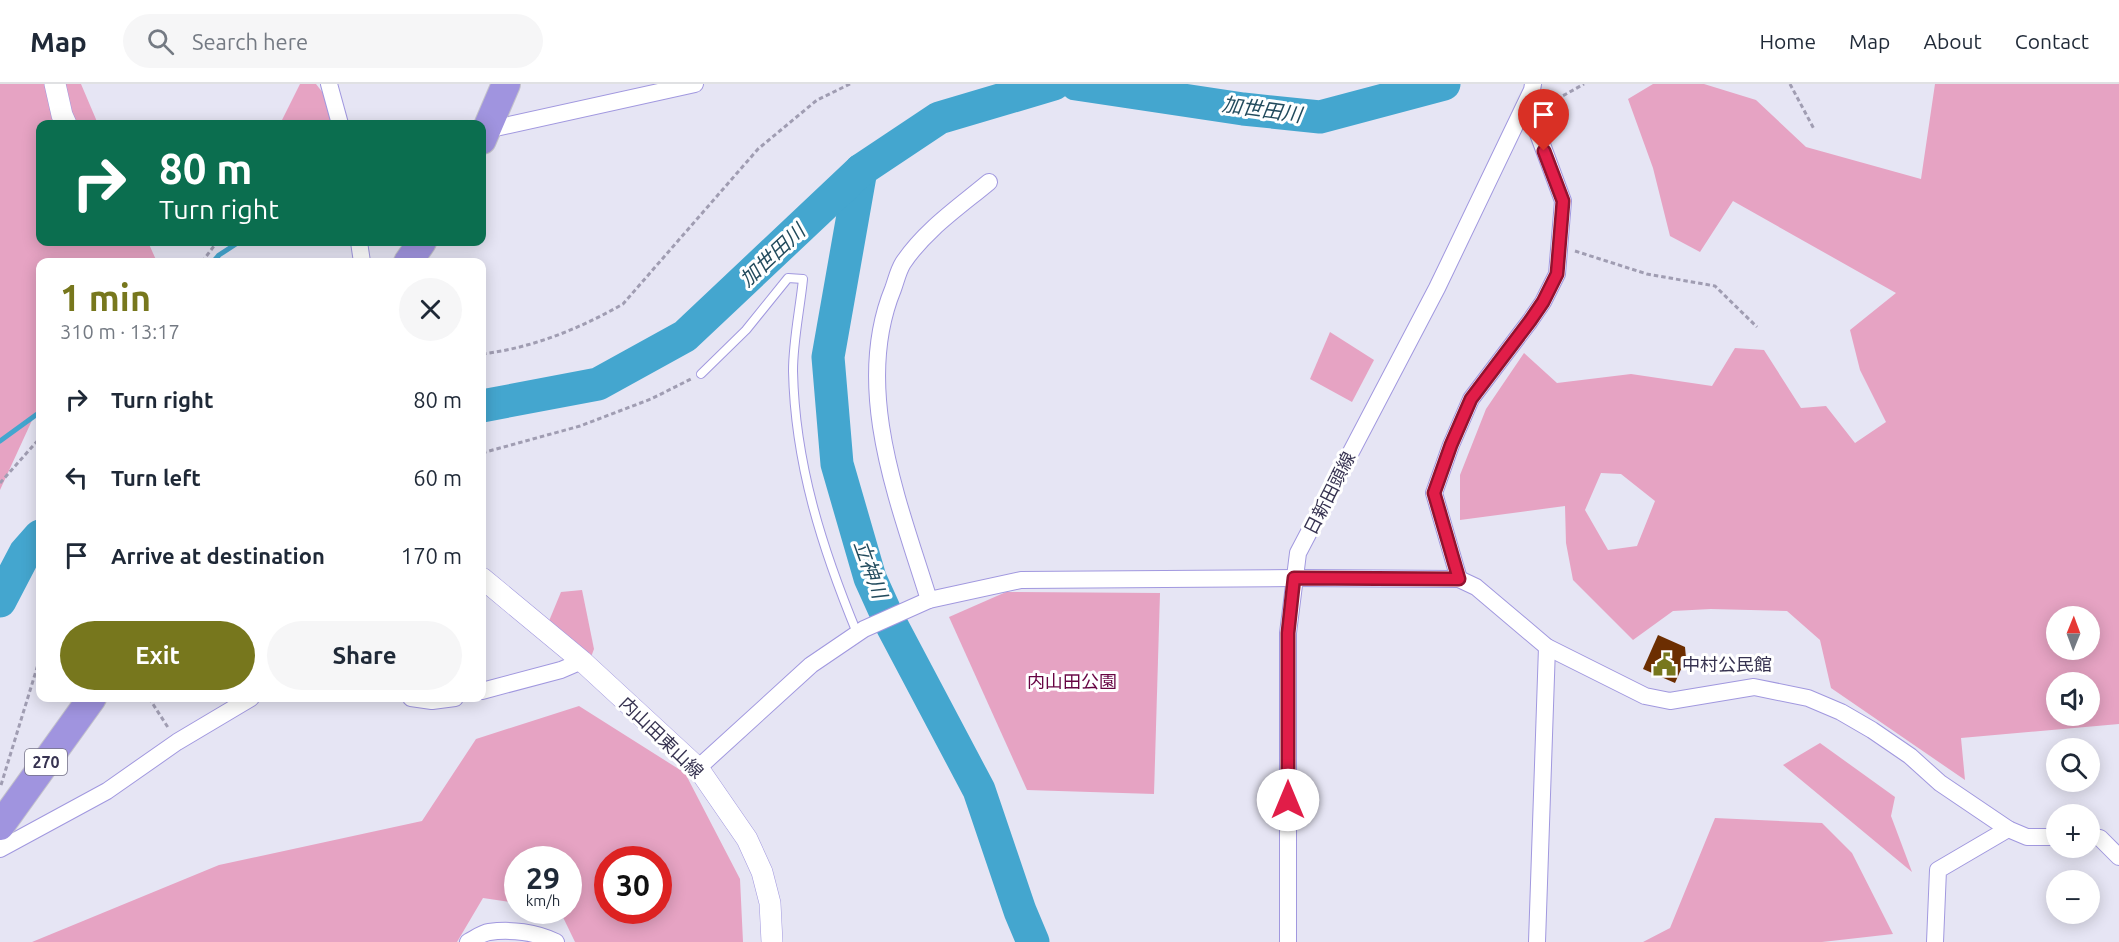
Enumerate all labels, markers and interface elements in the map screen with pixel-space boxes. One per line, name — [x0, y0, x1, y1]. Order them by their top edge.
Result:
search box — [123, 14, 543, 68]
icon: search — [144, 25, 177, 58]
text: Map — [30, 26, 87, 57]
text: Search here — [192, 29, 308, 54]
text: Home — [1759, 29, 1816, 53]
text: Map — [1849, 29, 1890, 53]
text: About — [1923, 29, 1982, 53]
text: Contact — [2015, 29, 2089, 53]
pin — [1518, 89, 1569, 151]
water label: 加世田川 — [1221, 92, 1305, 126]
icon: arrive — [1527, 98, 1560, 131]
icon: right — [60, 144, 138, 222]
text: 80 m — [159, 145, 253, 192]
text: Turn right — [159, 194, 279, 224]
water label: 加世田川 — [735, 218, 811, 291]
text: 1 min — [60, 277, 151, 318]
button: close — [399, 278, 462, 341]
text: 310 m · 13:17 — [60, 320, 180, 343]
icon: right — [60, 383, 93, 416]
text: Turn right — [111, 387, 213, 412]
text: 80 m — [413, 387, 462, 412]
street label: 日新田頭線 — [1300, 448, 1358, 538]
icon: left — [60, 461, 93, 494]
text: Turn left — [111, 465, 201, 490]
text: 60 m — [413, 465, 462, 490]
water label: 立神川 — [850, 537, 893, 603]
icon: arrive — [60, 539, 93, 572]
text: Arrive at destination — [111, 543, 325, 568]
text: 170 m — [401, 543, 462, 568]
north arrow — [2046, 606, 2100, 660]
map controls — [2046, 606, 2100, 924]
button: Exit — [60, 621, 255, 690]
button: Share — [267, 621, 462, 690]
public building icon: 中村公民館 — [1651, 651, 1677, 677]
place label: 中村公民館 — [1682, 654, 1772, 674]
park label: 内山田公園 — [1027, 671, 1117, 691]
button: sound — [2046, 672, 2100, 726]
street label: 内山田東山線 — [616, 692, 708, 782]
button: search — [2046, 738, 2100, 792]
road number: 270 — [25, 749, 67, 775]
position arrow — [1256, 768, 1320, 832]
button: + — [2046, 804, 2100, 858]
speed limit sign: 30 — [594, 846, 672, 924]
text: 29 — [526, 861, 560, 895]
button: − — [2046, 870, 2100, 924]
text: km/h — [526, 892, 560, 909]

